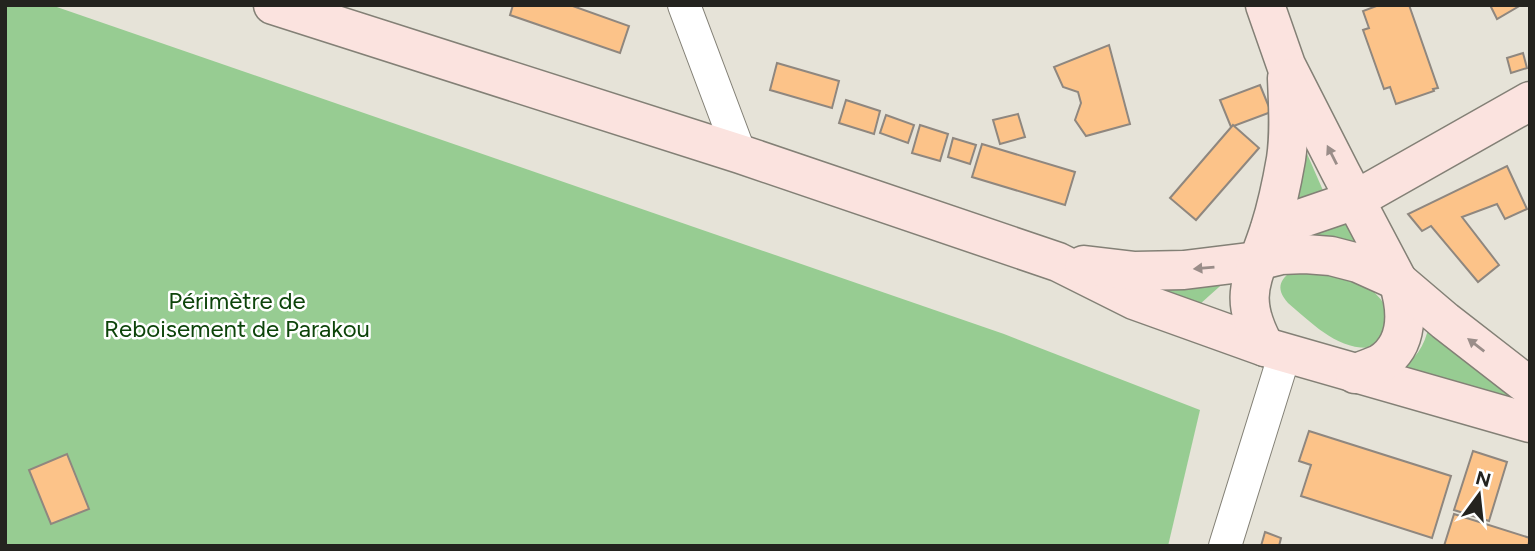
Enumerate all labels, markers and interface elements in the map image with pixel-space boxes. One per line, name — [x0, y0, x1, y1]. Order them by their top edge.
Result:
one-way arrow — [1326, 145, 1338, 165]
one-way arrow — [1193, 263, 1215, 274]
park label: Périmètre de Reboisement de Parakou — [104, 286, 370, 343]
one-way arrow — [1467, 338, 1485, 352]
north arrow — [1444, 460, 1514, 530]
text: N — [1473, 466, 1493, 492]

